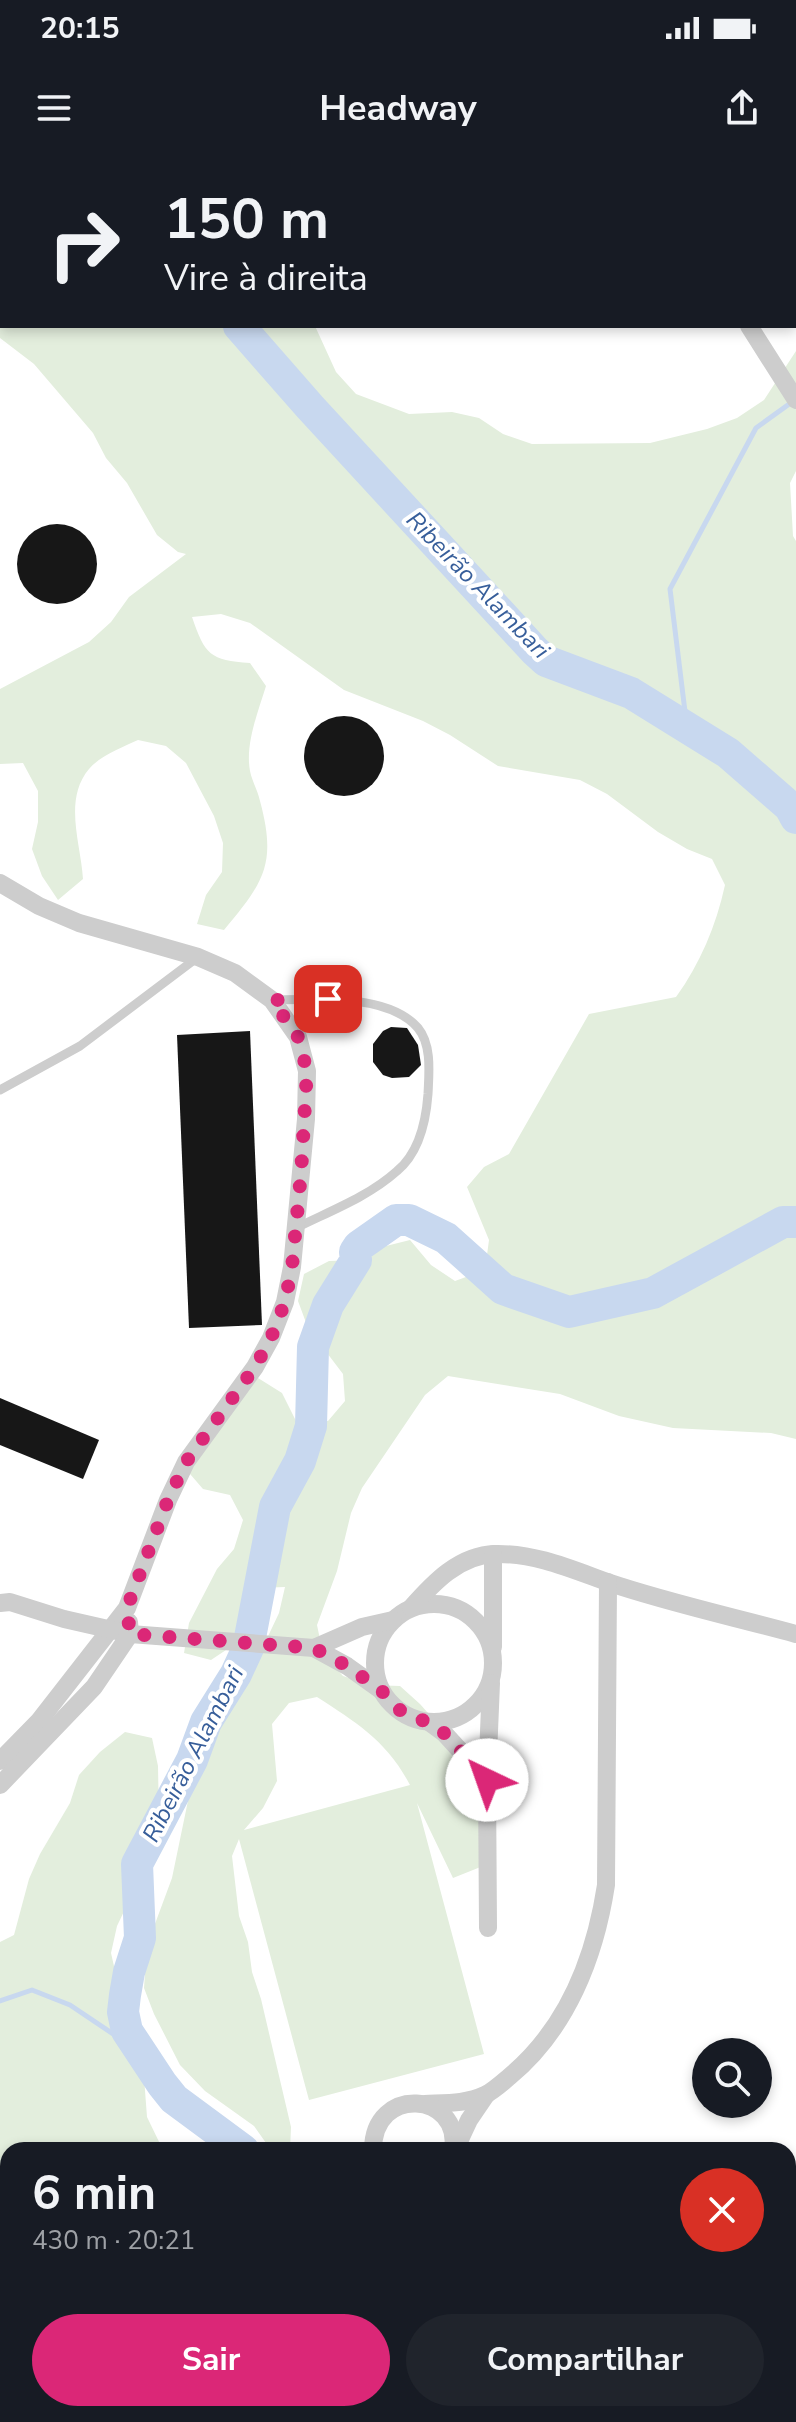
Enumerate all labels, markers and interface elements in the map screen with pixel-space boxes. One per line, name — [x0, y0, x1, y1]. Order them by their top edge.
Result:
text: 20:15 — [40, 8, 119, 49]
text: Headway — [319, 84, 477, 133]
icon: menu — [32, 86, 76, 130]
icon: share — [720, 86, 764, 130]
text: 150 m — [164, 181, 329, 258]
icon: right — [32, 192, 136, 296]
text: Vire à direita — [164, 254, 368, 303]
water label: Ribeirão Alambari — [399, 504, 557, 666]
pin — [294, 965, 362, 1033]
icon: arrive — [306, 977, 350, 1021]
water label: Ribeirão Alambari — [135, 1660, 251, 1847]
position arrow — [445, 1738, 529, 1822]
map controls — [692, 2038, 772, 2118]
button: search — [692, 2038, 772, 2118]
text: 6 min — [32, 2160, 156, 2226]
button: close — [680, 2168, 764, 2252]
text: 430 m · 20:21 — [32, 2223, 195, 2258]
button: Sair — [32, 2314, 390, 2406]
button: Compartilhar — [406, 2314, 764, 2406]

